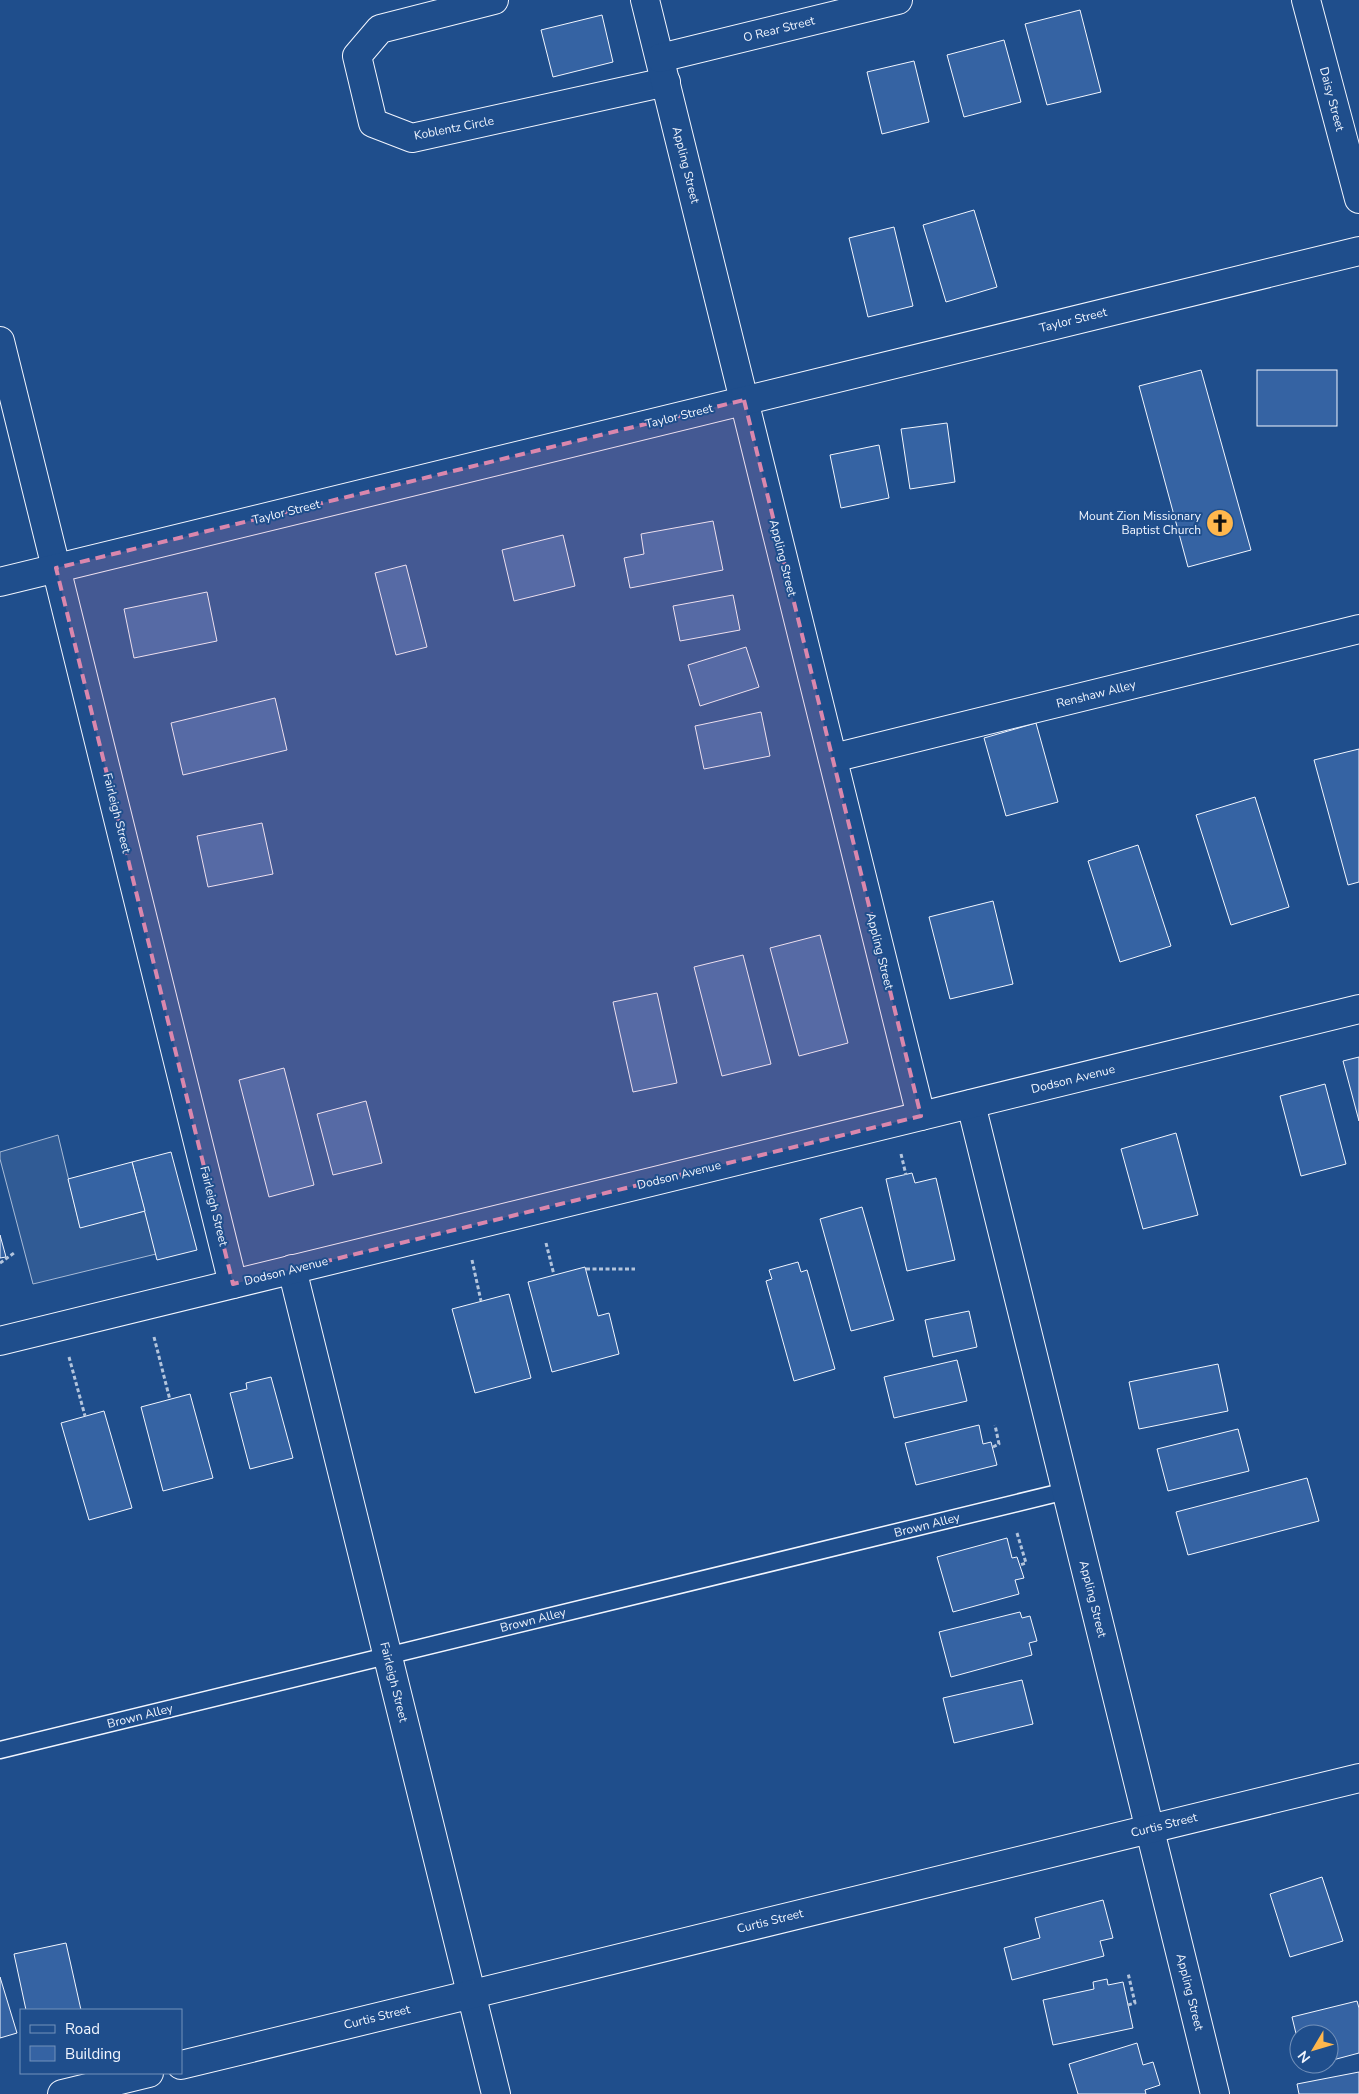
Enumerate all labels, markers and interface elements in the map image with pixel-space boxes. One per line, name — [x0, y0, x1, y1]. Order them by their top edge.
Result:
street label: O Rear Street — [742, 12, 817, 46]
street label: Daisy Street — [1316, 65, 1348, 134]
street label: Koblentz Circle — [413, 112, 495, 144]
street label: Appling Street — [669, 125, 703, 206]
street label: Taylor Street — [1038, 304, 1109, 336]
street label: Taylor Street — [644, 400, 715, 432]
street label: Taylor Street — [251, 496, 322, 528]
place label: Mount Zion Missionary Baptist Church — [1079, 508, 1202, 538]
church icon: Mount Zion Missionary Baptist Church — [1205, 508, 1235, 538]
street label: Appling Street — [766, 518, 800, 599]
street label: Renshaw Alley — [1055, 676, 1138, 712]
street label: Fairleigh Street — [99, 771, 135, 856]
street label: Appling Street — [863, 911, 897, 992]
street label: Dodson Avenue — [1029, 1061, 1117, 1097]
street label: Dodson Avenue — [635, 1157, 723, 1193]
street label: Fairleigh Street — [196, 1164, 232, 1249]
street label: Dodson Avenue — [242, 1253, 330, 1289]
street label: Brown Alley — [892, 1509, 962, 1541]
street label: Appling Street — [1076, 1559, 1110, 1640]
street label: Brown Alley — [498, 1604, 568, 1636]
street label: Fairleigh Street — [376, 1640, 412, 1725]
street label: Brown Alley — [105, 1700, 175, 1732]
street label: Curtis Street — [1129, 1809, 1200, 1841]
street label: Curtis Street — [735, 1905, 806, 1937]
street label: Appling Street — [1173, 1952, 1207, 2033]
street label: Curtis Street — [342, 2001, 413, 2033]
legend — [20, 2009, 182, 2074]
text: Road — [65, 2019, 100, 2039]
north arrow — [1289, 2024, 1339, 2074]
text: Building — [65, 2044, 121, 2064]
text: N — [1293, 2047, 1315, 2067]

